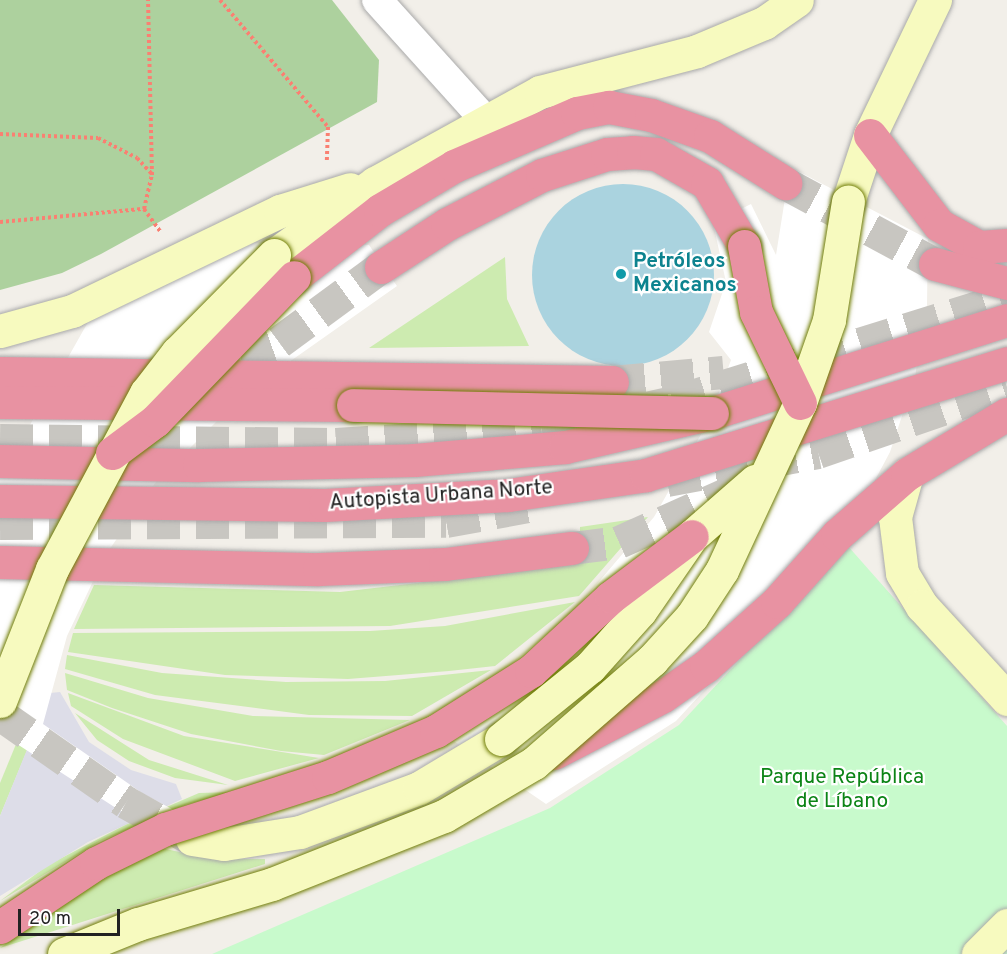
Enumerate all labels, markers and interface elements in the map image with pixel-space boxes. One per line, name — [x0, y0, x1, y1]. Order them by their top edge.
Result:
place label: Petróleos Mexicanos — [633, 249, 737, 299]
marker: Petróleos Mexicanos — [614, 267, 628, 281]
street label: Autopista Urbana Norte — [329, 476, 553, 516]
park label: Parque República de Líbano — [760, 765, 924, 815]
scale bar — [21, 897, 123, 935]
text: 20 m — [29, 908, 71, 931]

